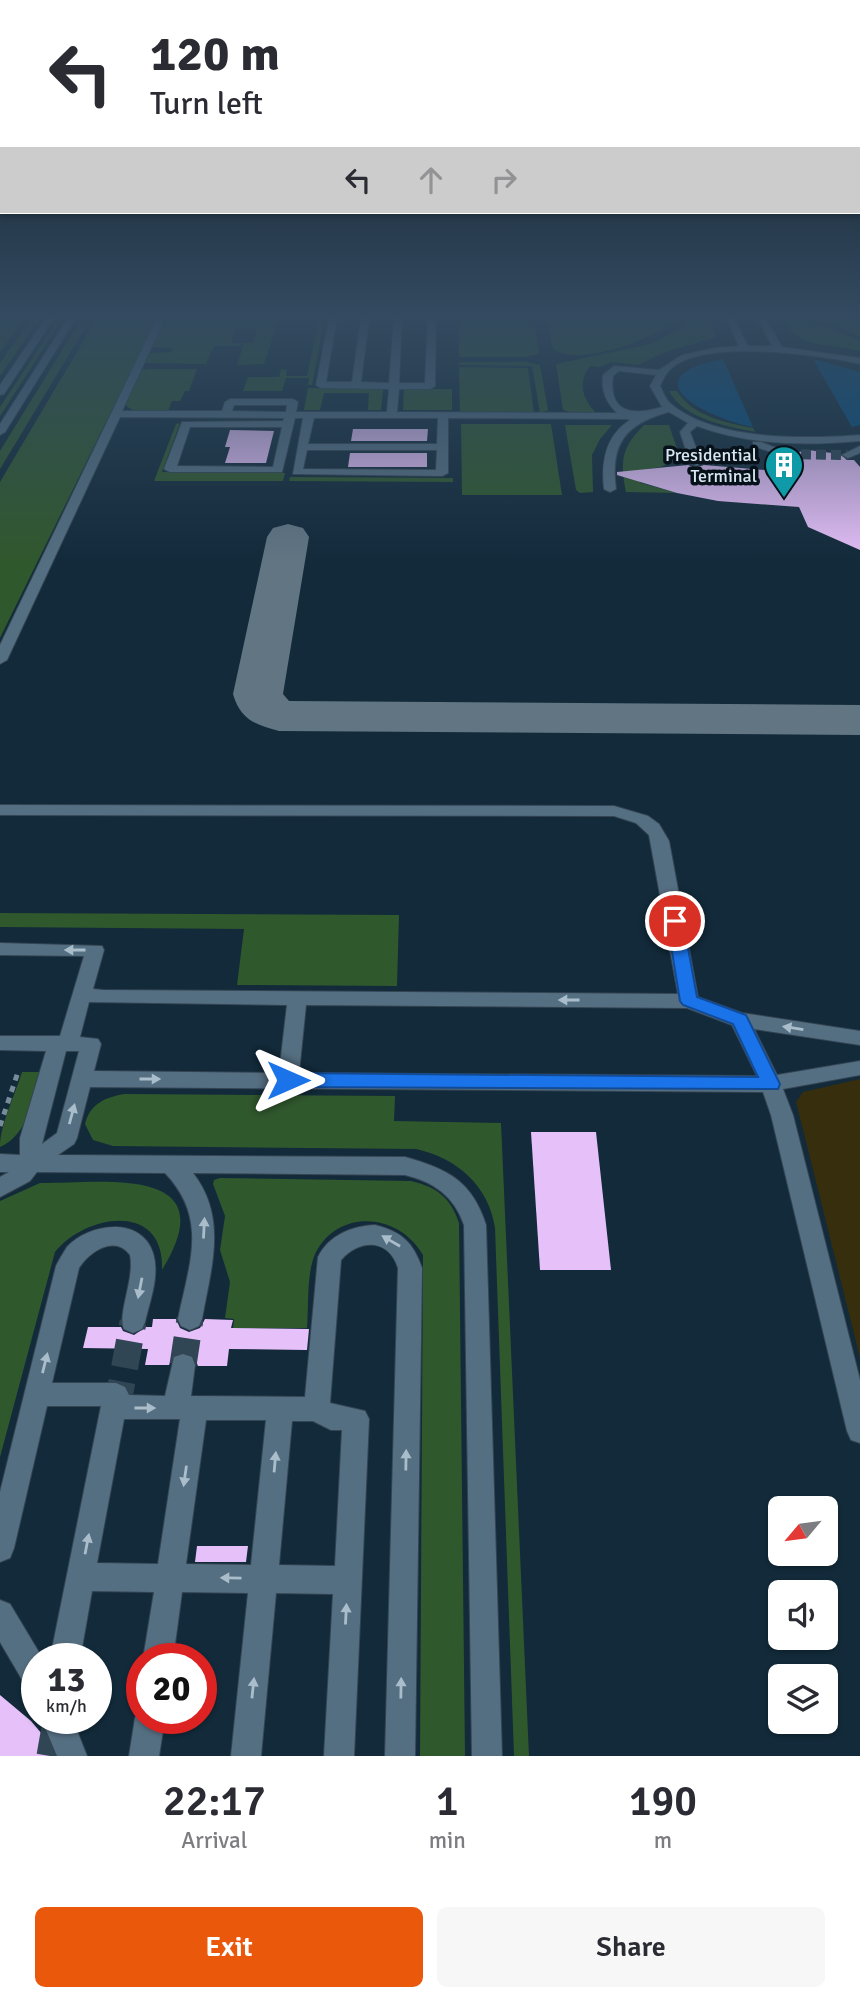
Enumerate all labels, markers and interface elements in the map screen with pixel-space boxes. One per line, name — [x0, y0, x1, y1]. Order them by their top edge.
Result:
text: 120 m — [150, 24, 280, 84]
icon: left — [35, 28, 126, 119]
text: Turn left — [150, 84, 263, 123]
icon: left — [339, 161, 377, 199]
icon: ahead — [412, 161, 450, 199]
icon: right — [485, 161, 523, 199]
place label: Presidential Terminal — [665, 444, 757, 487]
building icon: Presidential Terminal — [763, 444, 805, 499]
pin — [645, 891, 705, 951]
icon: arrive — [656, 902, 694, 940]
one-way arrow — [64, 944, 86, 956]
one-way arrow — [558, 994, 580, 1006]
one-way arrow — [781, 1022, 803, 1033]
position arrow — [251, 1043, 325, 1117]
one-way arrow — [139, 1073, 161, 1085]
one-way arrow — [67, 1103, 78, 1125]
one-way arrow — [198, 1216, 209, 1238]
one-way arrow — [382, 1235, 401, 1247]
one-way arrow — [134, 1277, 145, 1299]
one-way arrow — [40, 1352, 51, 1374]
one-way arrow — [134, 1402, 156, 1414]
one-way arrow — [400, 1449, 412, 1471]
one-way arrow — [269, 1450, 280, 1472]
one-way arrow — [179, 1465, 190, 1487]
north arrow — [768, 1496, 838, 1566]
map controls — [768, 1496, 838, 1734]
one-way arrow — [82, 1533, 93, 1555]
one-way arrow — [219, 1573, 241, 1584]
button: sound — [768, 1580, 838, 1650]
one-way arrow — [341, 1603, 352, 1625]
speed limit sign: 20 — [126, 1643, 217, 1734]
text: 13 — [48, 1658, 85, 1701]
button: layers — [768, 1664, 838, 1734]
one-way arrow — [248, 1677, 259, 1699]
one-way arrow — [395, 1677, 407, 1699]
text: km/h — [46, 1695, 87, 1717]
text: 22:17 — [163, 1776, 266, 1827]
text: 1 — [436, 1776, 459, 1827]
text: 190 — [629, 1776, 697, 1827]
text: Arrival — [181, 1826, 247, 1855]
text: min — [429, 1826, 466, 1855]
text: m — [654, 1826, 672, 1855]
button: Exit — [35, 1907, 423, 1987]
button: Share — [437, 1907, 825, 1987]

